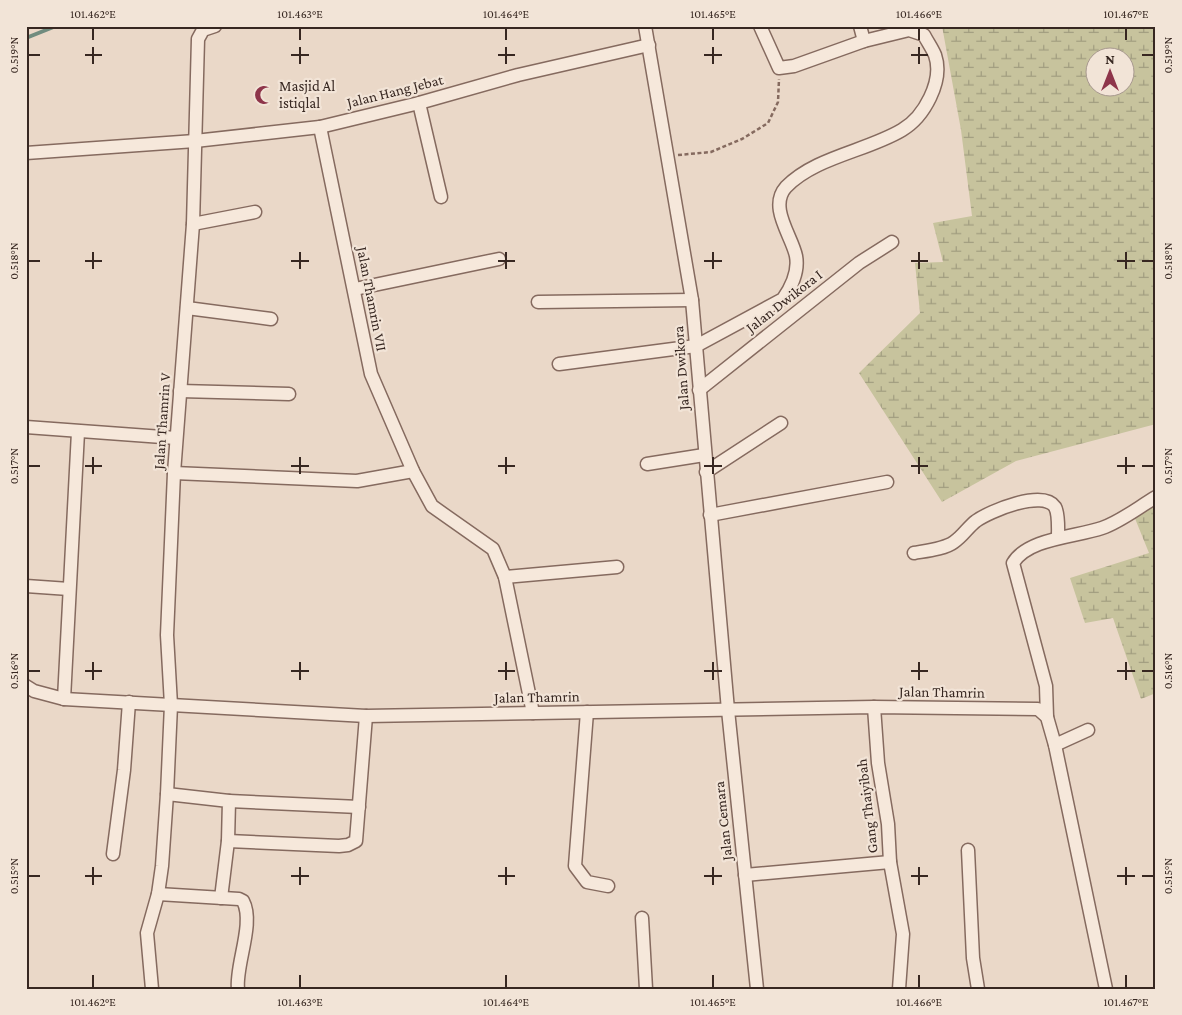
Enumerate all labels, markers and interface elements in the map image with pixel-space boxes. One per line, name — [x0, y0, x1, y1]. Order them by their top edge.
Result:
text: 101.462°E — [70, 7, 116, 21]
text: 101.463°E — [277, 7, 323, 21]
text: 101.464°E — [483, 7, 530, 21]
text: 101.465°E — [690, 7, 736, 21]
text: 101.466°E — [896, 7, 942, 21]
text: 101.467°E — [1103, 7, 1149, 21]
text: 0.519°N — [7, 36, 21, 73]
text: 0.519°N — [1161, 36, 1175, 73]
north arrow — [1084, 48, 1134, 98]
text: N — [1105, 51, 1115, 67]
street label: Jalan Hang Jebat — [343, 71, 446, 112]
place label: Masjid Al istiqlal — [279, 78, 335, 112]
mosque icon: Masjid Al istiqlal — [253, 84, 275, 106]
text: 0.518°N — [7, 242, 21, 280]
text: 0.518°N — [1161, 242, 1175, 280]
street label: Jalan Thamrin VII — [353, 243, 390, 353]
street label: Jalan Dwikora I — [741, 266, 826, 338]
street label: Jalan Dwikora — [670, 325, 693, 413]
street label: Jalan Thamrin V — [150, 372, 174, 472]
text: 0.517°N — [7, 448, 21, 484]
text: 0.517°N — [1161, 448, 1175, 484]
text: 0.516°N — [7, 653, 21, 689]
text: 0.516°N — [1161, 653, 1175, 689]
street label: Jalan Thamrin — [897, 683, 985, 702]
street label: Jalan Thamrin — [492, 688, 580, 707]
street label: Gang Thaiyibah — [853, 758, 882, 854]
street label: Jalan Cemara — [711, 780, 736, 863]
text: 0.515°N — [7, 858, 21, 894]
text: 0.515°N — [1161, 858, 1175, 894]
text: 101.462°E — [70, 995, 116, 1009]
text: 101.463°E — [277, 995, 323, 1009]
text: 101.464°E — [483, 995, 530, 1009]
text: 101.465°E — [690, 995, 736, 1009]
text: 101.466°E — [896, 995, 942, 1009]
text: 101.467°E — [1103, 995, 1149, 1009]

